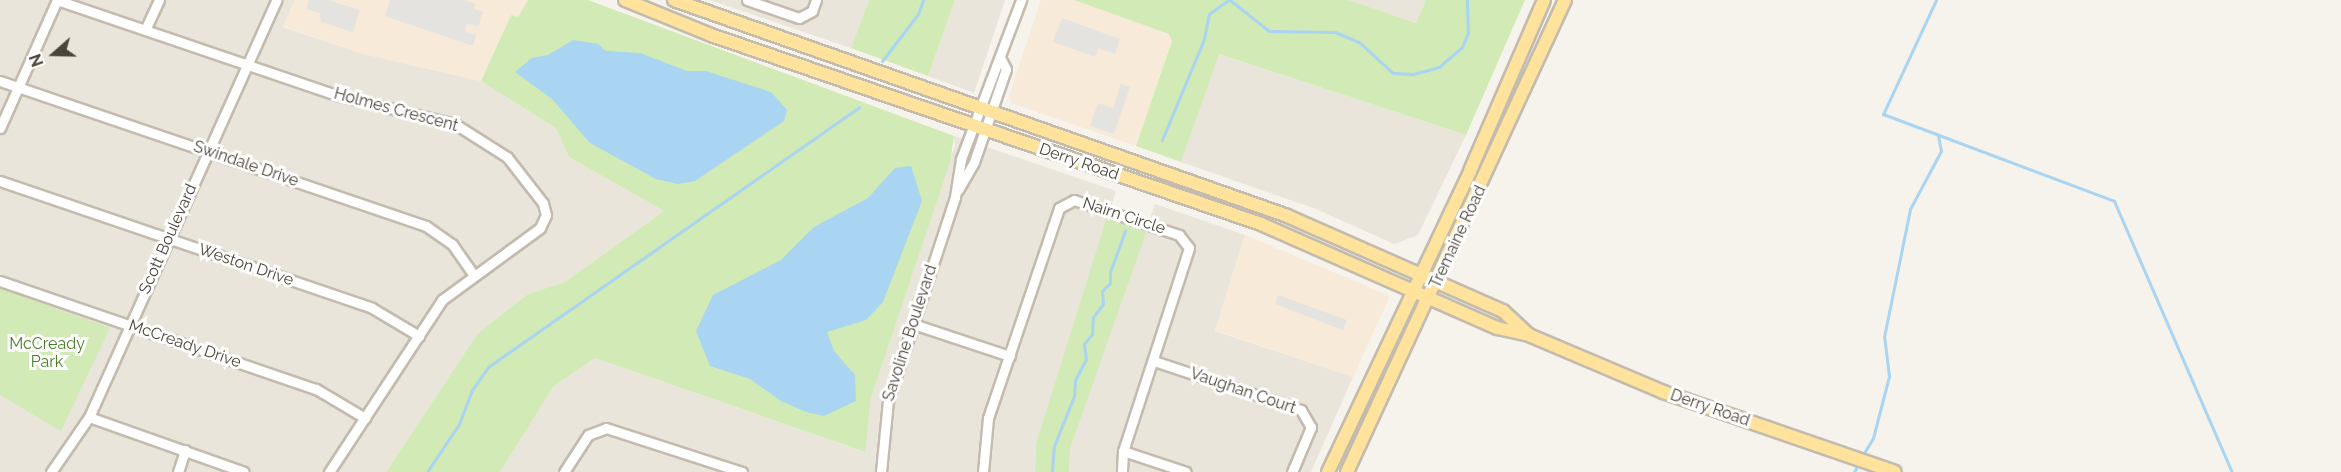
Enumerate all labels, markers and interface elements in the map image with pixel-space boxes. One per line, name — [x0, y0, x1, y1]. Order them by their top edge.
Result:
north arrow — [24, 24, 84, 84]
text: N — [26, 51, 48, 69]
street label: Holmes Crescent — [332, 84, 460, 136]
street label: Swindale Drive — [191, 137, 301, 191]
street label: Derry Road — [1037, 139, 1121, 185]
street label: Scott Boulevard — [135, 181, 201, 297]
street label: Tremaine Road — [1426, 183, 1490, 291]
street label: Nairn Circle — [1080, 194, 1168, 238]
street label: Weston Drive — [196, 240, 296, 290]
street label: Savoline Boulevard — [879, 262, 941, 404]
street label: McCready Drive — [126, 316, 244, 372]
park label: McCready Park — [9, 334, 85, 372]
street label: Vaughan Court — [1188, 364, 1298, 418]
street label: Derry Road — [1668, 385, 1752, 431]

